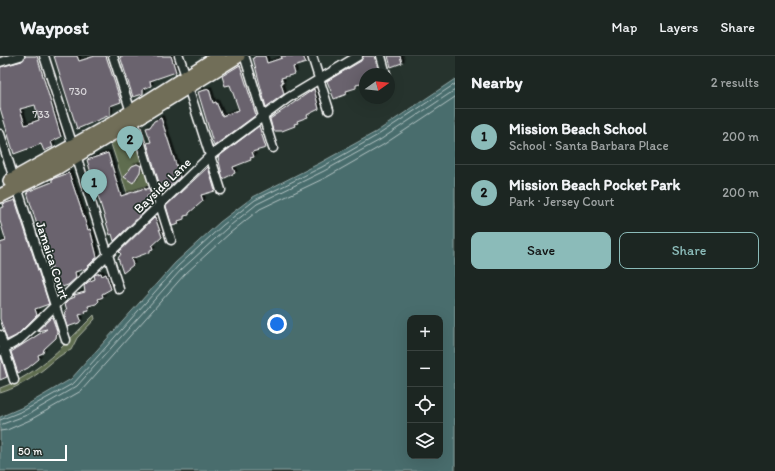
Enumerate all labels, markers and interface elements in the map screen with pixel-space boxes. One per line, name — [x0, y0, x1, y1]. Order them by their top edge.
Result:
text: Waypost — [20, 16, 89, 39]
text: Map — [612, 19, 637, 36]
text: Layers — [659, 19, 698, 36]
text: Share — [720, 19, 755, 36]
north arrow — [359, 68, 395, 104]
text: Nearby — [471, 72, 523, 92]
text: 2 results — [711, 75, 759, 90]
house number: 730 — [69, 85, 87, 98]
house number: 733 — [32, 108, 50, 121]
text: Mission Beach School — [509, 120, 647, 138]
pin: 2 — [117, 126, 143, 159]
text: 1 — [481, 129, 487, 144]
text: 200 m — [722, 129, 759, 144]
text: School · Santa Barbara Place — [509, 138, 669, 153]
street label: Bayside Lane — [131, 154, 194, 216]
pin: 1 — [81, 169, 107, 202]
text: Mission Beach Pocket Park — [509, 176, 680, 194]
text: 2 — [481, 185, 487, 200]
text: 200 m — [722, 185, 759, 200]
text: Park · Jersey Court — [509, 194, 614, 209]
street label: Jamaica Court — [33, 219, 72, 301]
button: Save — [471, 232, 611, 269]
button: Share — [619, 232, 759, 269]
your location — [267, 314, 287, 334]
map controls — [407, 315, 443, 459]
button: + — [407, 315, 443, 351]
button: − — [407, 351, 443, 387]
button: locate — [407, 387, 443, 423]
button: layers — [407, 423, 443, 459]
scale bar — [12, 443, 67, 462]
text: 50 m — [18, 445, 42, 458]

